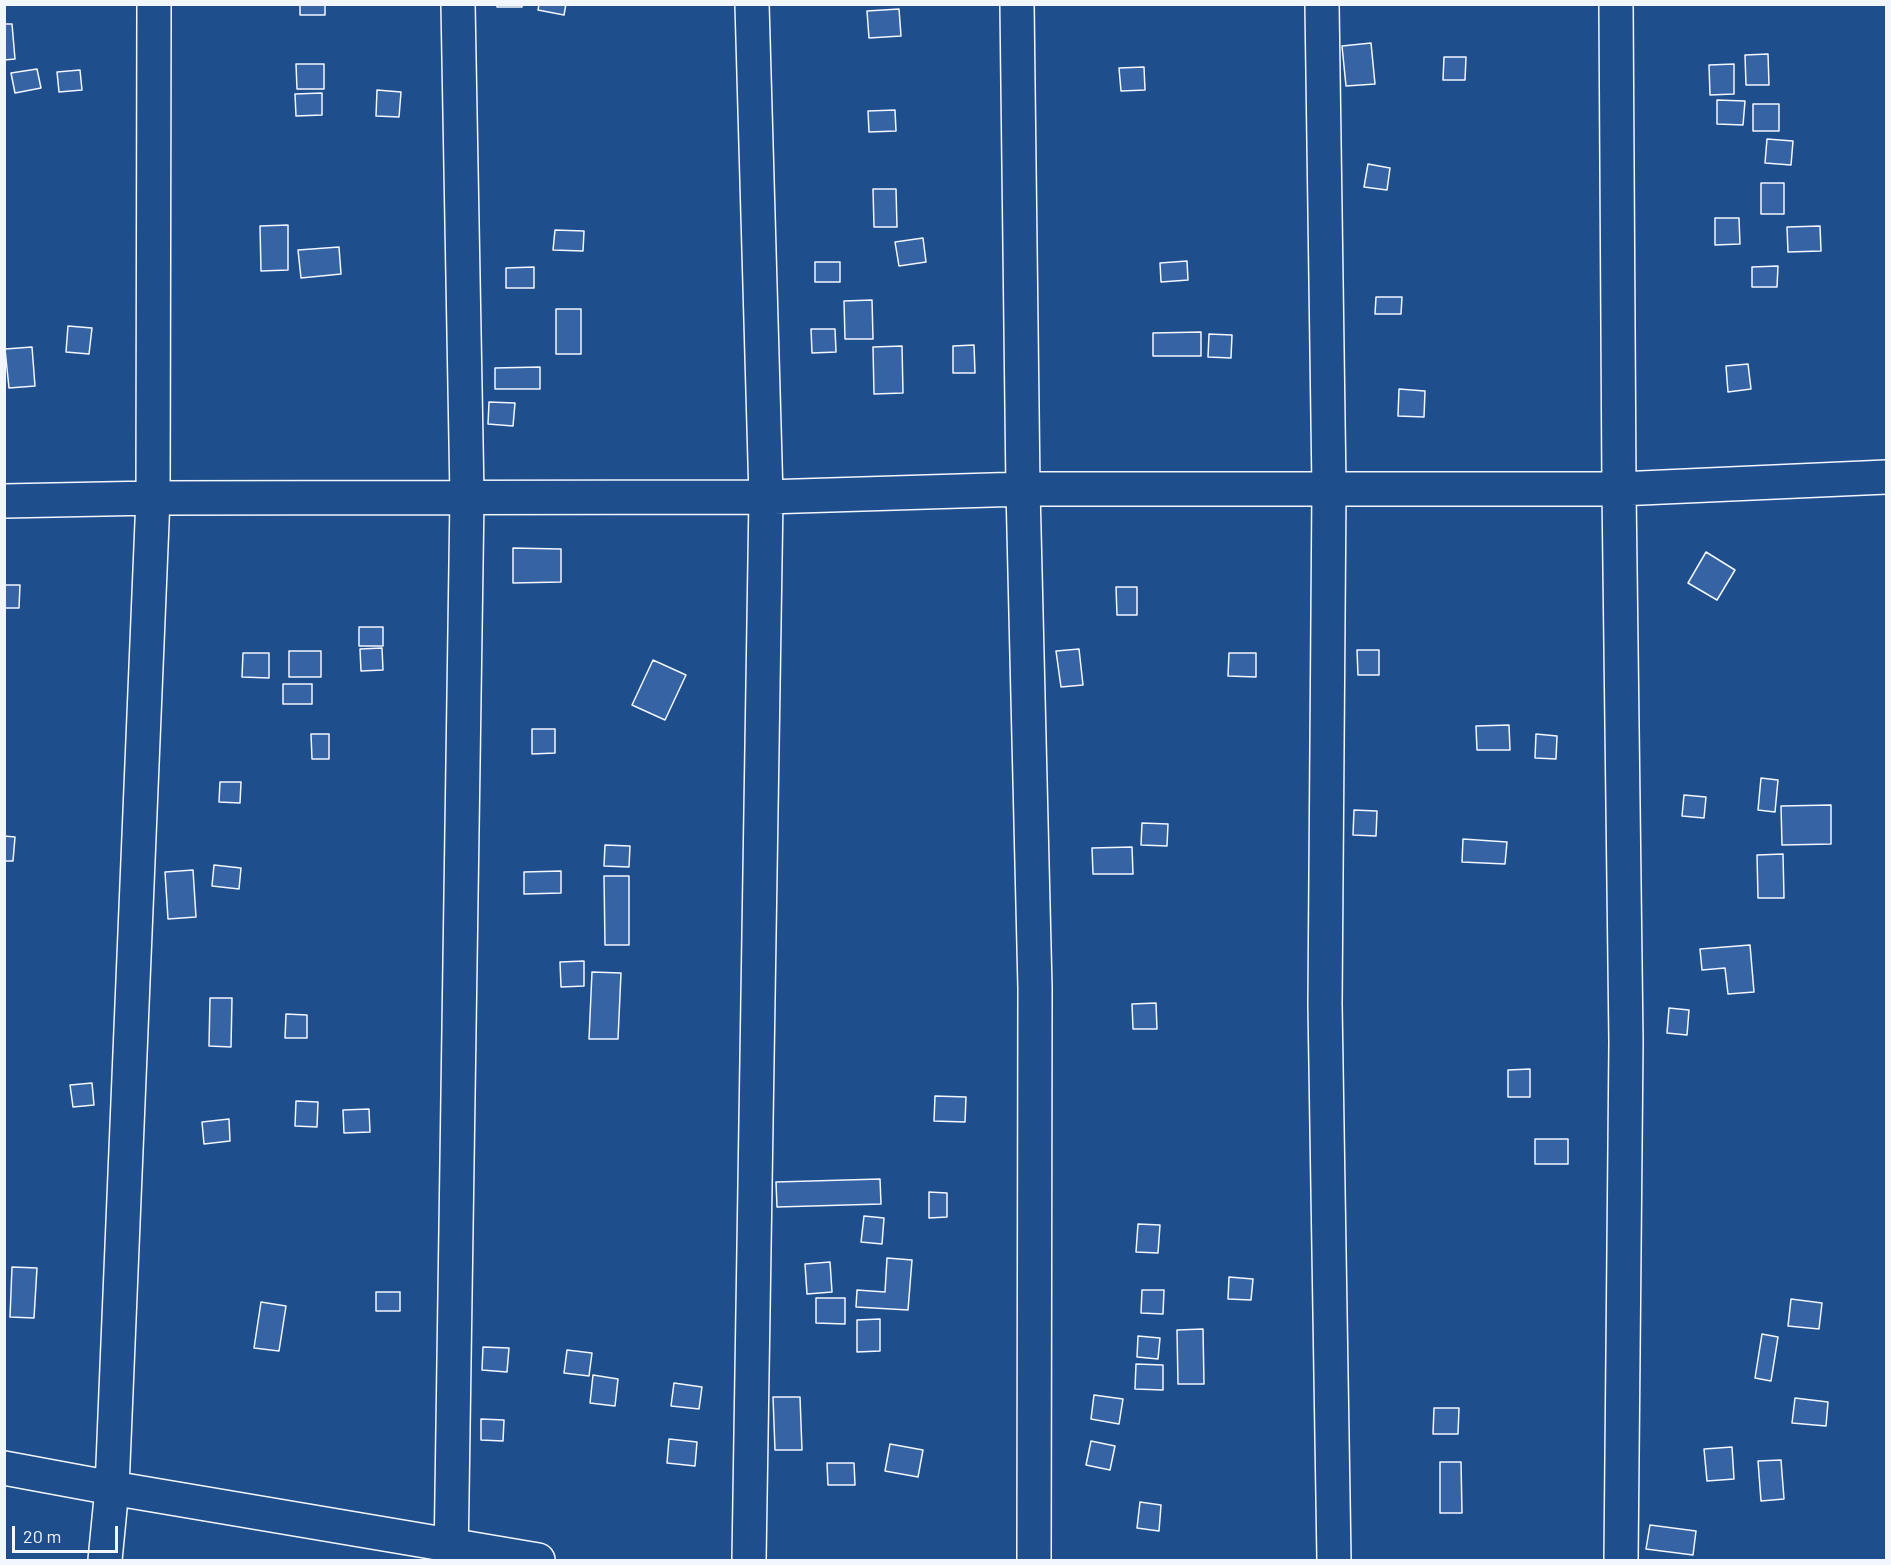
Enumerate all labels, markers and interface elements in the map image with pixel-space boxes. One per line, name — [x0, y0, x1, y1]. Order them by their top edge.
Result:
scale bar — [15, 1514, 122, 1552]
text: 20 m — [23, 1525, 61, 1547]

